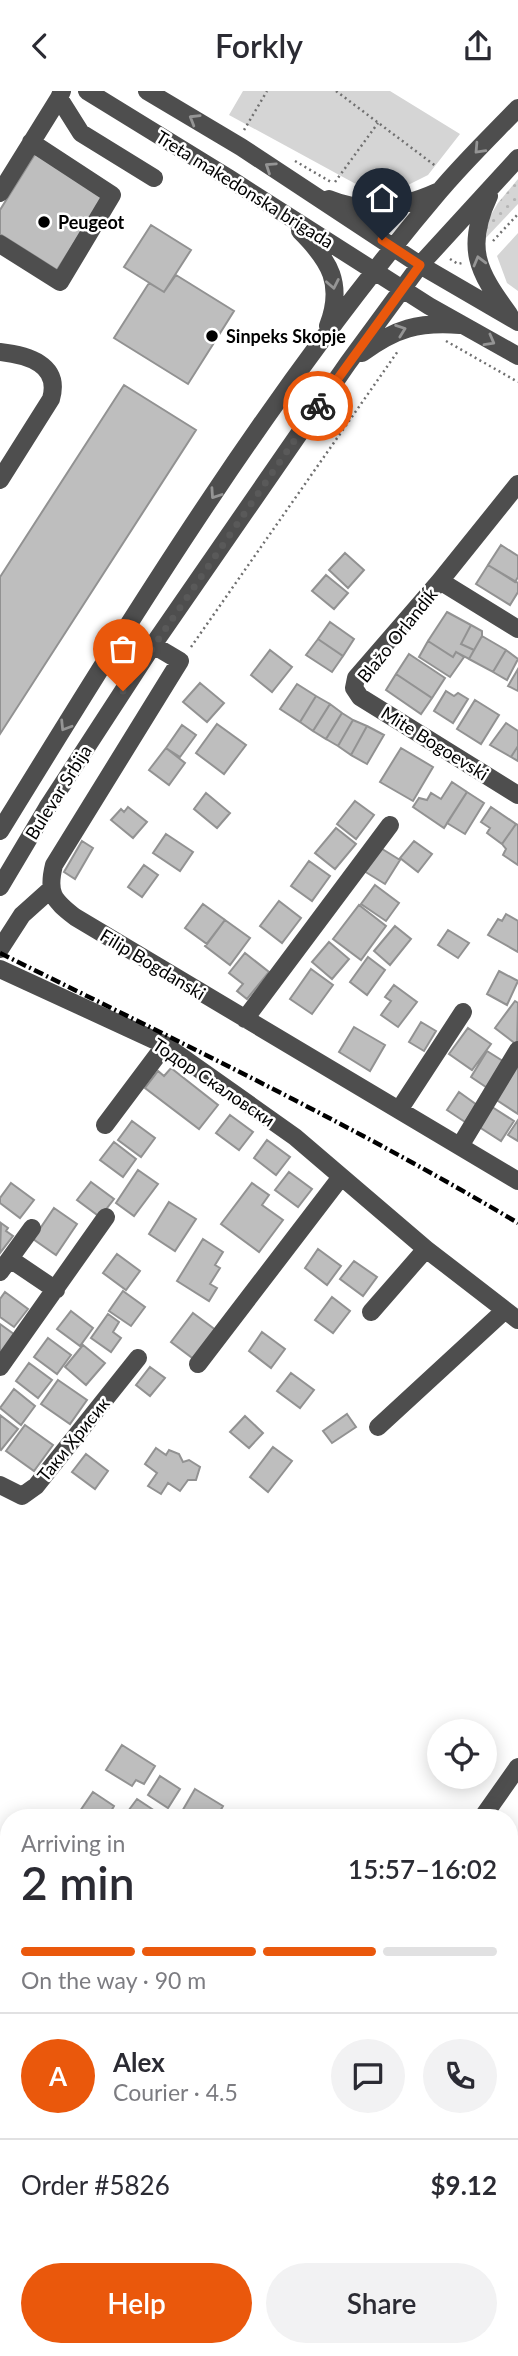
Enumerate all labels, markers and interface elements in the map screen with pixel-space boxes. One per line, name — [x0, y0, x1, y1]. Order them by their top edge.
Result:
text: Forkly — [215, 26, 303, 65]
icon: back — [21, 27, 59, 65]
icon: share — [459, 27, 497, 65]
one-way arrow — [189, 115, 202, 128]
street label: Treta makedonska brigada — [152, 125, 338, 253]
one-way arrow — [474, 141, 487, 154]
one-way arrow — [265, 163, 278, 175]
pin — [352, 168, 412, 240]
icon: home — [363, 179, 401, 217]
place label: Peugeot — [58, 211, 125, 233]
marker: Peugeot — [36, 214, 52, 230]
one-way arrow — [473, 255, 487, 267]
one-way arrow — [325, 278, 340, 290]
one-way arrow — [395, 324, 407, 338]
place label: Sinpeks Skopje — [226, 325, 346, 347]
marker: Sinpeks Skopje — [204, 328, 220, 344]
one-way arrow — [483, 333, 496, 346]
courier — [283, 371, 353, 441]
icon: bike — [299, 387, 337, 425]
one-way arrow — [210, 486, 223, 499]
street label: Blažo Orlandiḱ — [352, 583, 442, 687]
pin — [93, 619, 153, 691]
icon: bag — [104, 630, 142, 668]
street label: Mite Bogoevski — [377, 701, 493, 785]
one-way arrow — [61, 719, 74, 732]
street label: Bulevar Srbija — [20, 741, 96, 843]
street label: Filip Bogdanski — [96, 924, 210, 1004]
street label: Тодор Скаловски — [149, 1033, 279, 1131]
street label: Таки Хрисик — [32, 1392, 114, 1486]
map controls — [427, 1719, 497, 1789]
button: locate — [427, 1719, 497, 1789]
text: Arriving in — [21, 1829, 125, 1857]
text: 15:57–16:02 — [348, 1853, 497, 1885]
text: 2 min — [21, 1855, 135, 1910]
text: On the way · 90 m — [21, 1966, 206, 1994]
button: chat — [331, 2039, 405, 2113]
button: phone — [423, 2039, 497, 2113]
text: Alex — [113, 2046, 165, 2078]
text: A — [49, 2060, 67, 2092]
text: Courier · 4.5 — [113, 2078, 238, 2106]
text: Order #5826 — [21, 2169, 170, 2201]
text: $9.12 — [431, 2169, 497, 2201]
button: Help — [21, 2263, 252, 2343]
button: Share — [266, 2263, 497, 2343]

